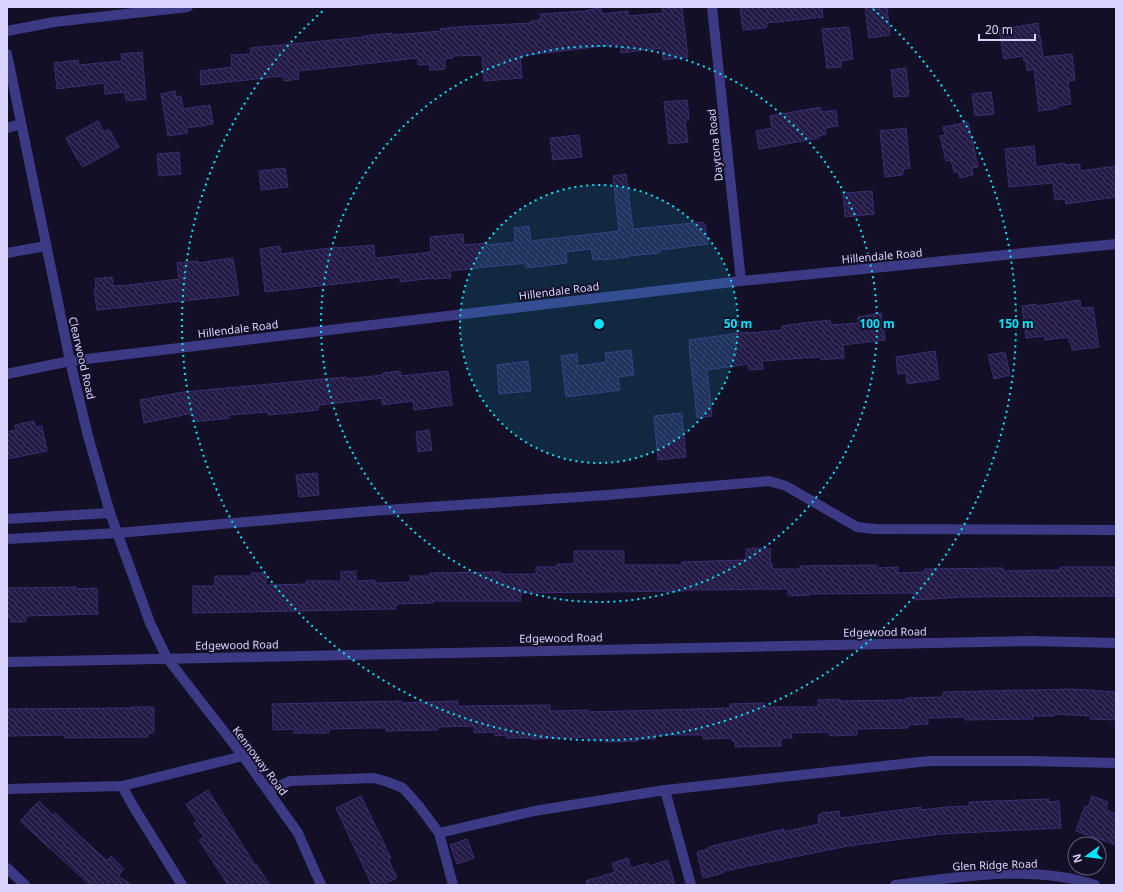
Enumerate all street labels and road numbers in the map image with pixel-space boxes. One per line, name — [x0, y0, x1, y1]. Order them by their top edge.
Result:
street label: Daytona Road — [703, 108, 726, 182]
street label: Hillendale Road — [841, 245, 923, 267]
street label: Hillendale Road — [518, 278, 600, 303]
street label: Clearwood Road — [66, 315, 99, 401]
street label: Hillendale Road — [197, 316, 279, 341]
street label: Edgewood Road — [843, 623, 927, 640]
street label: Edgewood Road — [519, 629, 603, 646]
street label: Edgewood Road — [195, 636, 279, 653]
street label: Kennoway Road — [230, 723, 291, 798]
street label: Glen Ridge Road — [952, 856, 1038, 873]

